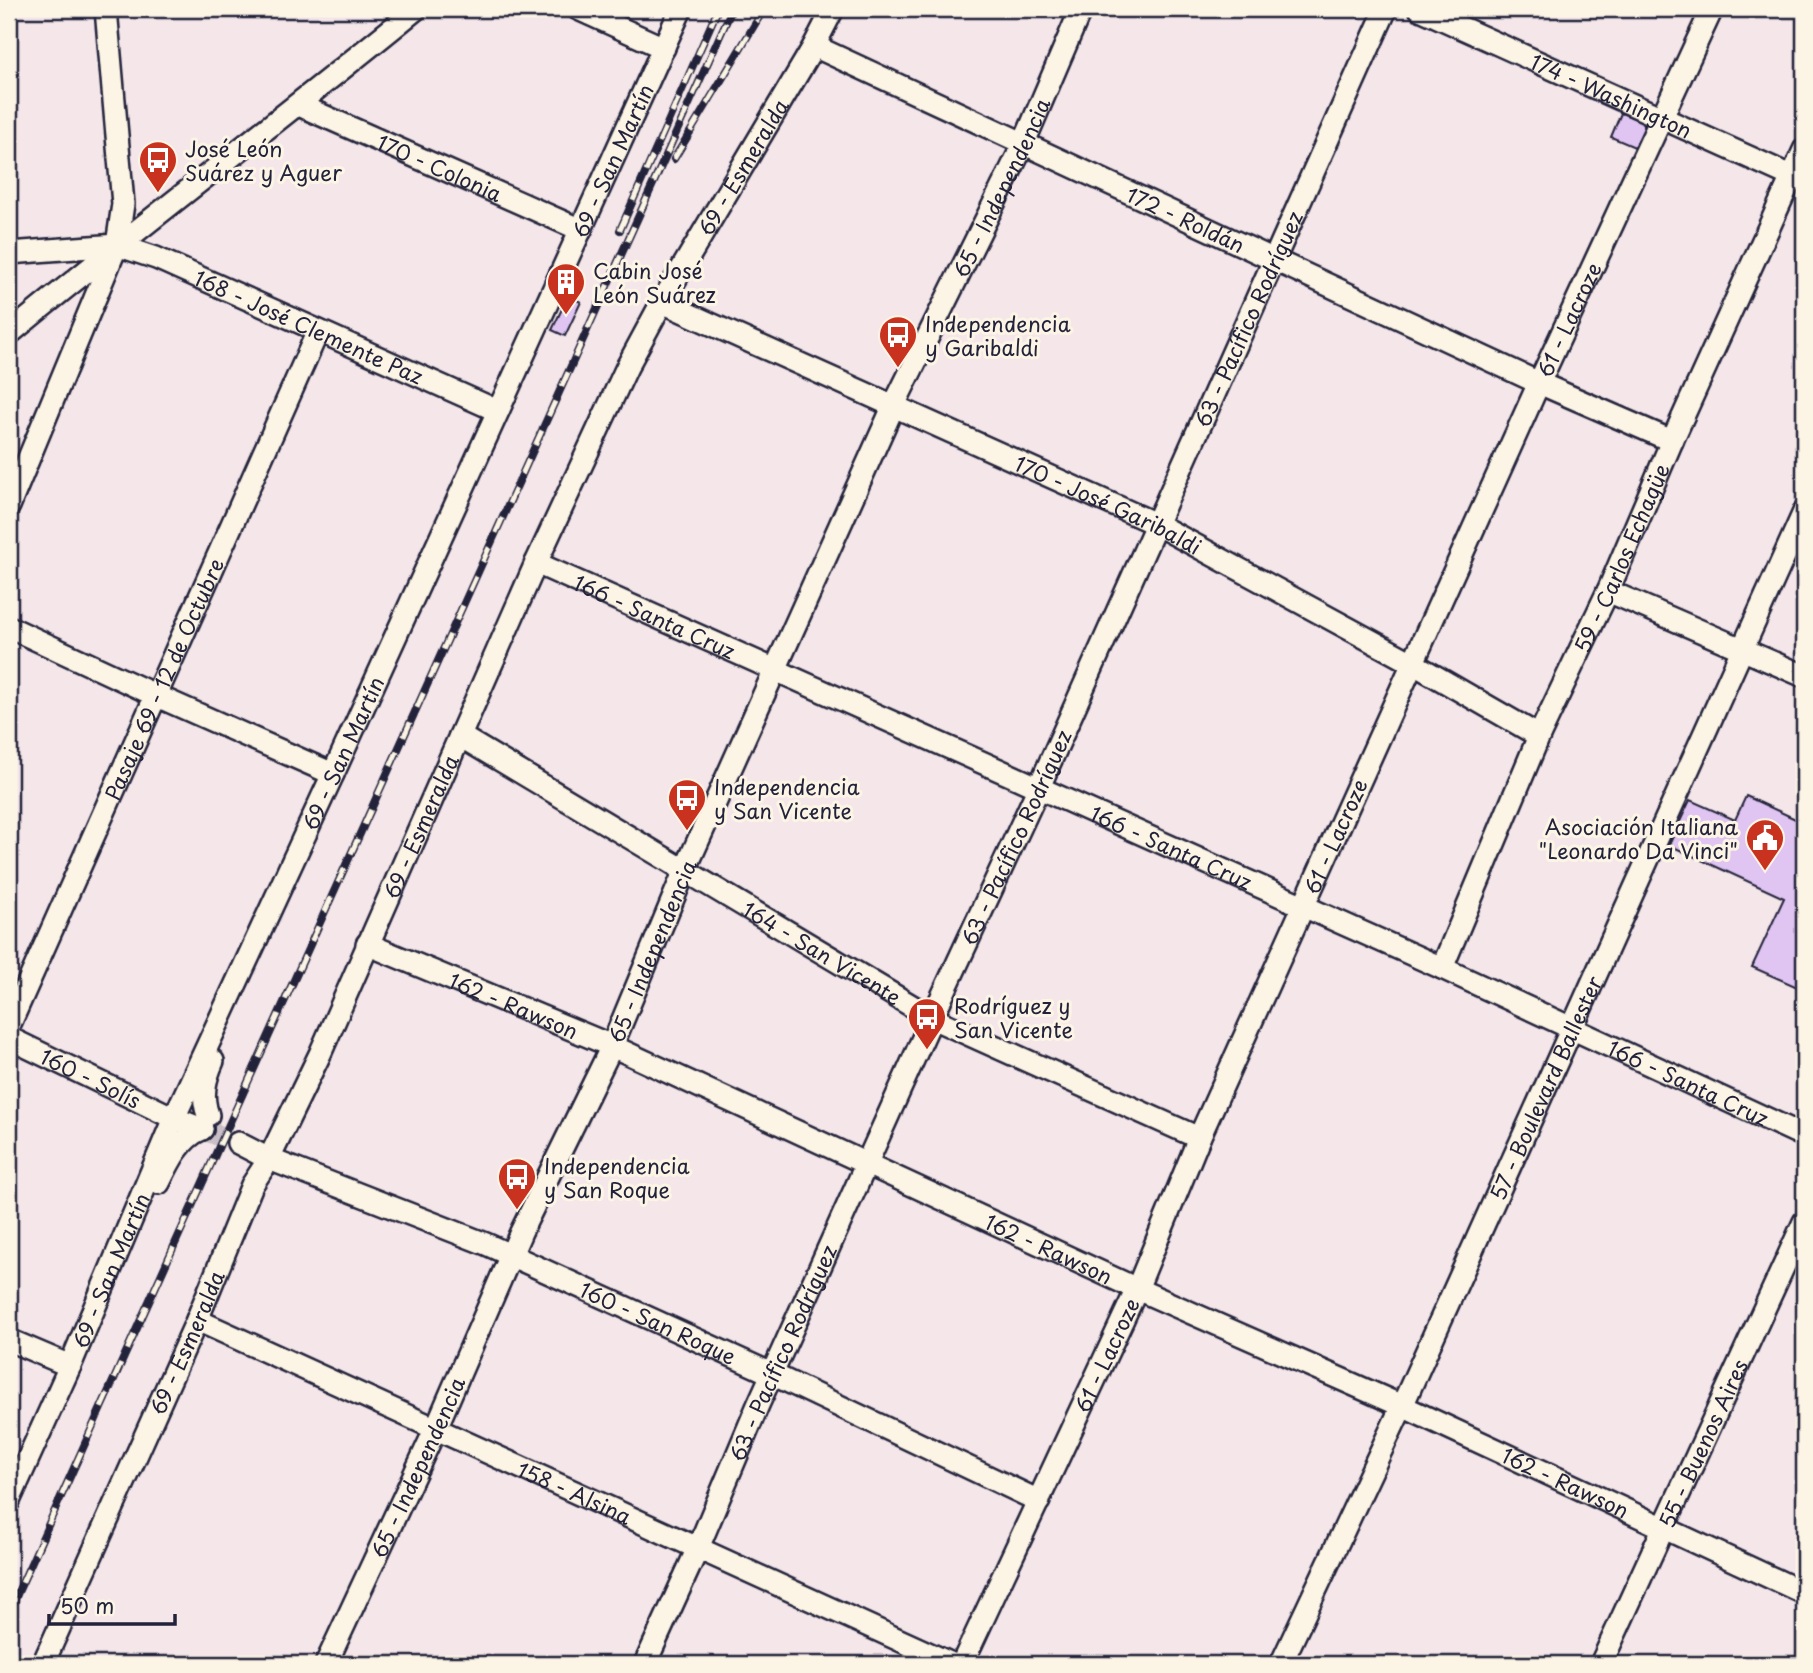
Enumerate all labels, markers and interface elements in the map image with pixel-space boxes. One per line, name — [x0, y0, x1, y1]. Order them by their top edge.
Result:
street label: 174 - Washington — [1526, 45, 1697, 146]
street label: 69 - San Martín — [563, 78, 661, 243]
street label: 69 - Esmeralda — [689, 92, 796, 241]
street label: 65 - Independencia — [944, 92, 1057, 283]
street label: 170 - Colonia — [372, 126, 508, 209]
place label: José León Suárez y Aguer — [185, 132, 342, 188]
bus stop icon: José León Suárez y Aguer — [137, 139, 179, 194]
street label: 172 - Roldán — [1121, 177, 1250, 260]
street label: 63 - Pacífico Rodríguez — [1186, 206, 1310, 432]
place label: Cabin José León Suárez — [593, 254, 716, 310]
street label: 61 - Lacroze — [1528, 257, 1609, 382]
street label: 168 - José Clemente Paz — [189, 261, 429, 392]
building icon: Cabin José León Suárez — [545, 261, 587, 316]
place label: Independencia y Garibaldi — [925, 307, 1071, 363]
bus stop icon: Independencia y Garibaldi — [877, 314, 919, 369]
street label: 170 - José Garibaldi — [1010, 447, 1207, 562]
street label: 59 - Carlos Echagüe — [1565, 458, 1677, 657]
street label: Pasaje 69 - 12 de Octubre — [96, 553, 231, 805]
street label: 166 - Santa Cruz — [569, 566, 741, 666]
street label: 69 - San Martín — [293, 671, 391, 835]
street label: 63 - Pacífico Rodríguez — [952, 724, 1079, 950]
street label: 69 - Esmeralda — [374, 749, 466, 904]
place label: Independencia y San Vicente — [714, 770, 860, 826]
street label: 61 - Lacroze — [1295, 773, 1375, 899]
bus stop icon: Independencia y San Vicente — [666, 777, 708, 832]
street label: 166 - Santa Cruz — [1085, 797, 1257, 897]
place label: Asociación Italiana "Leonardo Da Vinci" — [1539, 810, 1738, 866]
public building icon: Asociación Italiana "Leonardo Da Vinci" — [1744, 817, 1786, 872]
street label: 65 - Independencia — [599, 854, 704, 1048]
street label: 164 - San Vicente — [737, 893, 908, 1012]
street label: 162 - Rawson — [444, 964, 583, 1046]
street label: 57 - Boulevard Ballester — [1481, 970, 1610, 1205]
place label: Rodríguez y San Vicente — [954, 989, 1073, 1045]
bus stop icon: Rodríguez y San Vicente — [906, 996, 948, 1051]
street label: 166 - Santa Cruz — [1603, 1031, 1774, 1133]
street label: 160 - Solís — [35, 1040, 147, 1116]
place label: Independencia y San Roque — [544, 1149, 690, 1205]
bus stop icon: Independencia y San Roque — [496, 1156, 538, 1211]
street label: 69 - San Martín — [63, 1188, 157, 1353]
street label: 162 - Rawson — [980, 1205, 1118, 1292]
street label: 63 - Pacífico Rodríguez — [720, 1239, 844, 1466]
street label: 69 - Esmeralda — [141, 1265, 232, 1420]
street label: 160 - San Roque — [575, 1273, 741, 1372]
street label: 61 - Lacroze — [1066, 1292, 1147, 1418]
street label: 55 - Buenos Aires — [1650, 1354, 1755, 1533]
street label: 65 - Independencia — [362, 1371, 472, 1563]
street label: 162 - Rawson — [1497, 1439, 1634, 1526]
street label: 158 - Alsina — [512, 1452, 638, 1532]
scale bar — [49, 1582, 175, 1626]
text: 50 m — [60, 1589, 114, 1621]

